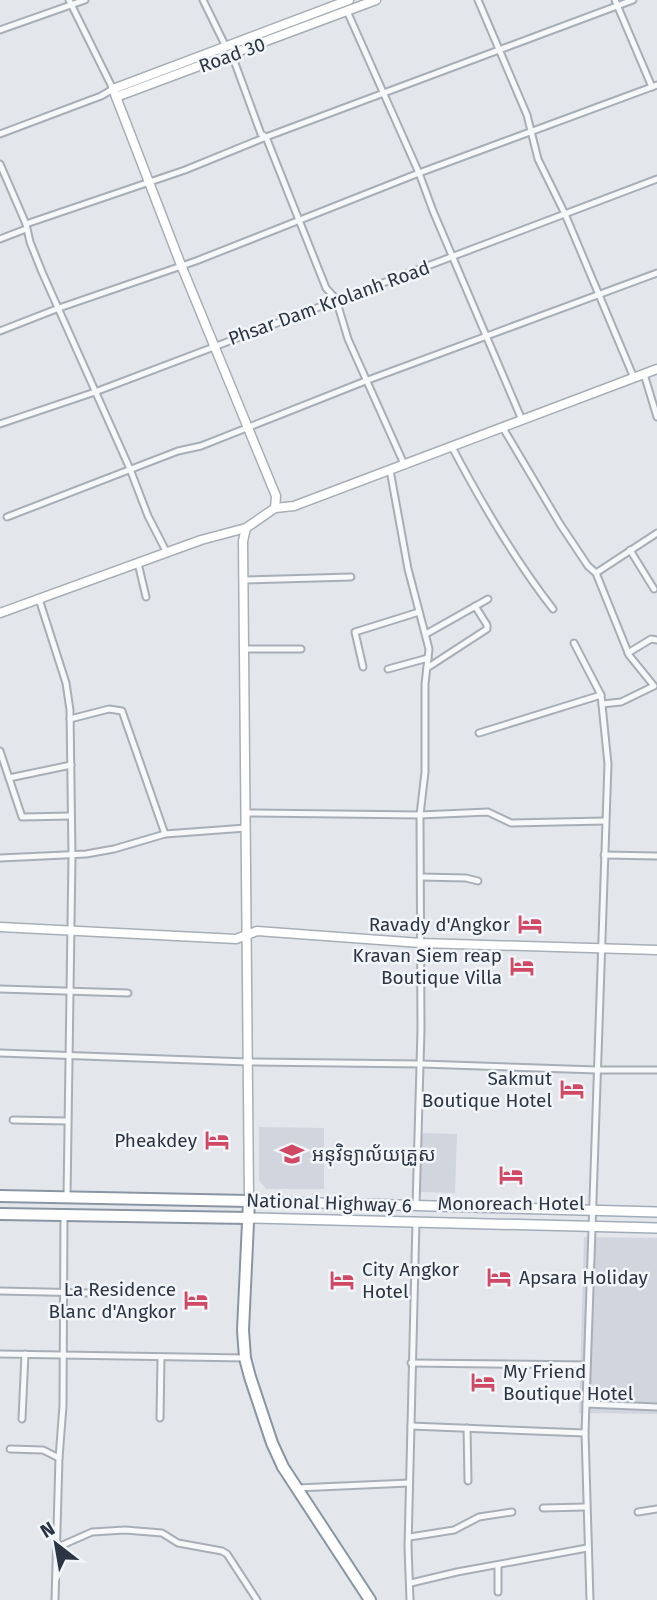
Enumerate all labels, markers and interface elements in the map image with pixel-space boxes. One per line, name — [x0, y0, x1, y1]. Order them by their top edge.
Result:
street label: Road 30 — [196, 32, 268, 78]
street label: Phsar Dam Krolanh Road — [225, 256, 433, 350]
hotel icon: Ravady d'Angkor — [516, 910, 544, 938]
place label: Ravady d'Angkor — [369, 913, 511, 936]
place label: Kravan Siem reap Boutique Villa — [353, 944, 502, 989]
hotel icon: Kravan Siem reap Boutique Villa — [508, 952, 536, 980]
place label: Sakmut Boutique Hotel — [422, 1067, 552, 1112]
hotel icon: Sakmut Boutique Hotel — [558, 1075, 586, 1103]
hotel icon: Pheakdey — [203, 1126, 231, 1154]
place label: Pheakdey — [114, 1129, 198, 1152]
school or university icon: អនុវិទ្យាល័យគ្រួស — [278, 1140, 306, 1168]
place label: អនុវិទ្យាល័យគ្រួស — [312, 1143, 436, 1167]
hotel icon: Monoreach Hotel — [497, 1161, 525, 1189]
street label: National Highway 6 — [246, 1189, 412, 1217]
place label: Monoreach Hotel — [437, 1192, 585, 1215]
place label: City Angkor Hotel — [362, 1258, 460, 1303]
hotel icon: Apsara Holiday — [485, 1263, 513, 1291]
hotel icon: City Angkor Hotel — [328, 1266, 356, 1294]
place label: Apsara Holiday — [519, 1266, 649, 1289]
place label: La Residence Blanc d'Angkor — [49, 1278, 177, 1323]
hotel icon: La Residence Blanc d'Angkor — [182, 1286, 210, 1314]
place label: My Friend Boutique Hotel — [503, 1360, 634, 1405]
hotel icon: My Friend Boutique Hotel — [469, 1368, 497, 1396]
north arrow — [21, 1509, 91, 1579]
text: N — [36, 1517, 59, 1543]

